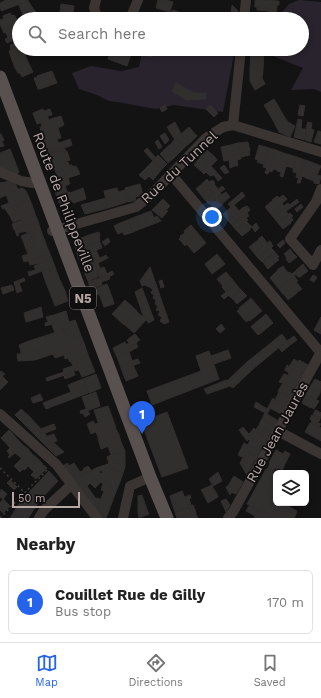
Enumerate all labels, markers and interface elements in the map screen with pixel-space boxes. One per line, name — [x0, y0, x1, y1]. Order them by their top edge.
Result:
search box — [12, 12, 309, 56]
icon: search — [26, 23, 48, 45]
text: Search here — [58, 25, 146, 43]
street label: Rue du Tunnel — [138, 127, 221, 206]
street label: Route de Philippeville — [30, 130, 98, 274]
your location — [202, 207, 222, 227]
road number: N5 — [70, 287, 96, 309]
street label: Rue Jean Jaurès — [243, 379, 311, 485]
pin: 1 — [129, 401, 155, 434]
map controls — [273, 470, 309, 506]
button: layers — [273, 470, 309, 506]
scale bar — [12, 490, 80, 509]
text: 50 m — [18, 492, 45, 505]
text: Nearby — [16, 534, 75, 554]
text: Couillet Rue de Gilly — [55, 586, 205, 604]
text: 1 — [27, 595, 33, 610]
text: 170 m — [267, 595, 304, 610]
text: Bus stop — [55, 604, 111, 619]
tab: Map — [35, 652, 58, 689]
tab: Directions — [129, 652, 183, 689]
tab: Saved — [254, 652, 286, 689]

